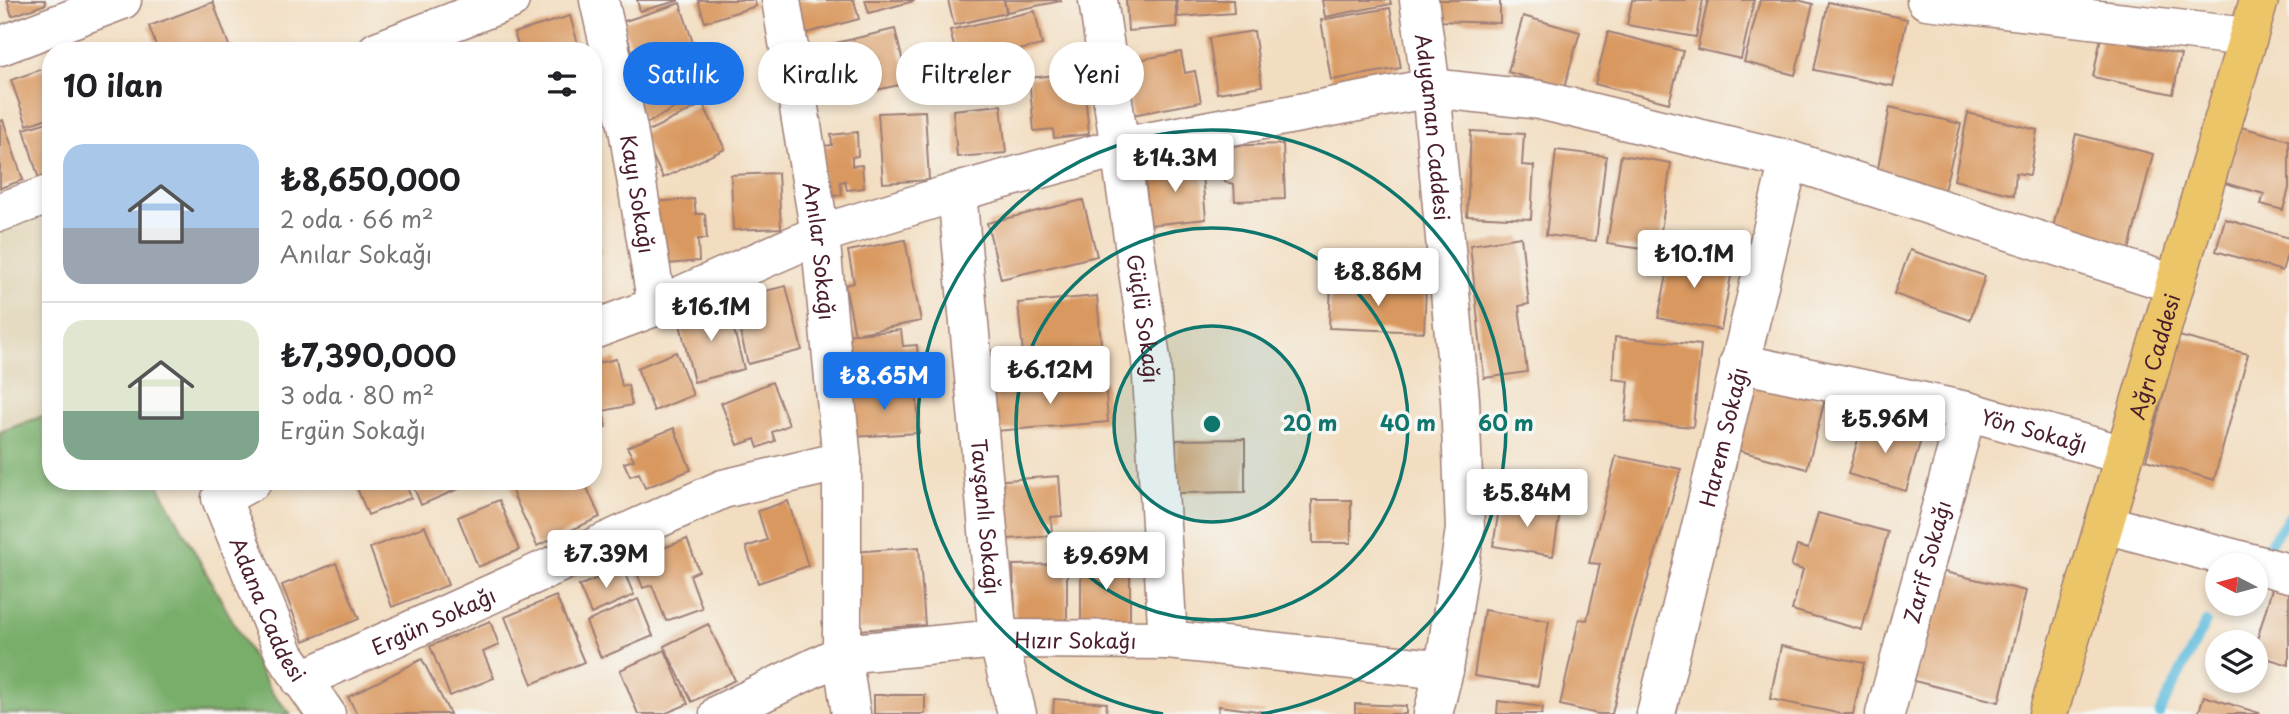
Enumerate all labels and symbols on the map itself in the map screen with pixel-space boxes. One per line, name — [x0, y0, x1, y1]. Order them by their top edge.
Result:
street label: Adıyaman Caddesi — [1408, 32, 1459, 222]
street label: Kayı Sokağı — [613, 132, 664, 256]
pin: ₺14.3M — [1118, 134, 1232, 194]
street label: Anılar Sokağı — [796, 179, 844, 321]
pin: ₺10.1M — [1637, 230, 1751, 290]
pin: ₺8.86M — [1321, 248, 1435, 308]
street label: Güçlü Sokağı — [1120, 252, 1168, 384]
pin: ₺16.1M — [654, 284, 768, 343]
street label: Ağrı Caddesi — [2120, 290, 2187, 423]
pin: ₺6.12M — [993, 346, 1107, 406]
pin: ₺8.65M — [827, 352, 941, 412]
street label: Harem Sokağı — [1690, 364, 1755, 510]
pin: ₺5.96M — [1828, 396, 1942, 455]
street label: Yön Sokağı — [1977, 400, 2091, 460]
text: 20 m — [1283, 406, 1337, 438]
text: 40 m — [1380, 406, 1436, 438]
text: 60 m — [1478, 406, 1534, 438]
centre of rings — [1200, 412, 1224, 436]
street label: Tavşanlı Sokağı — [964, 437, 1010, 596]
pin: ₺5.84M — [1470, 470, 1584, 529]
street label: Zarif Sokağı — [1894, 496, 1958, 627]
pin: ₺7.39M — [549, 530, 663, 590]
street label: Adana Caddesi — [222, 532, 315, 688]
pin: ₺9.69M — [1049, 532, 1163, 592]
north arrow — [2205, 553, 2268, 616]
street label: Ergün Sokağı — [366, 578, 500, 662]
street label: Hızır Sokağı — [1014, 623, 1137, 656]

